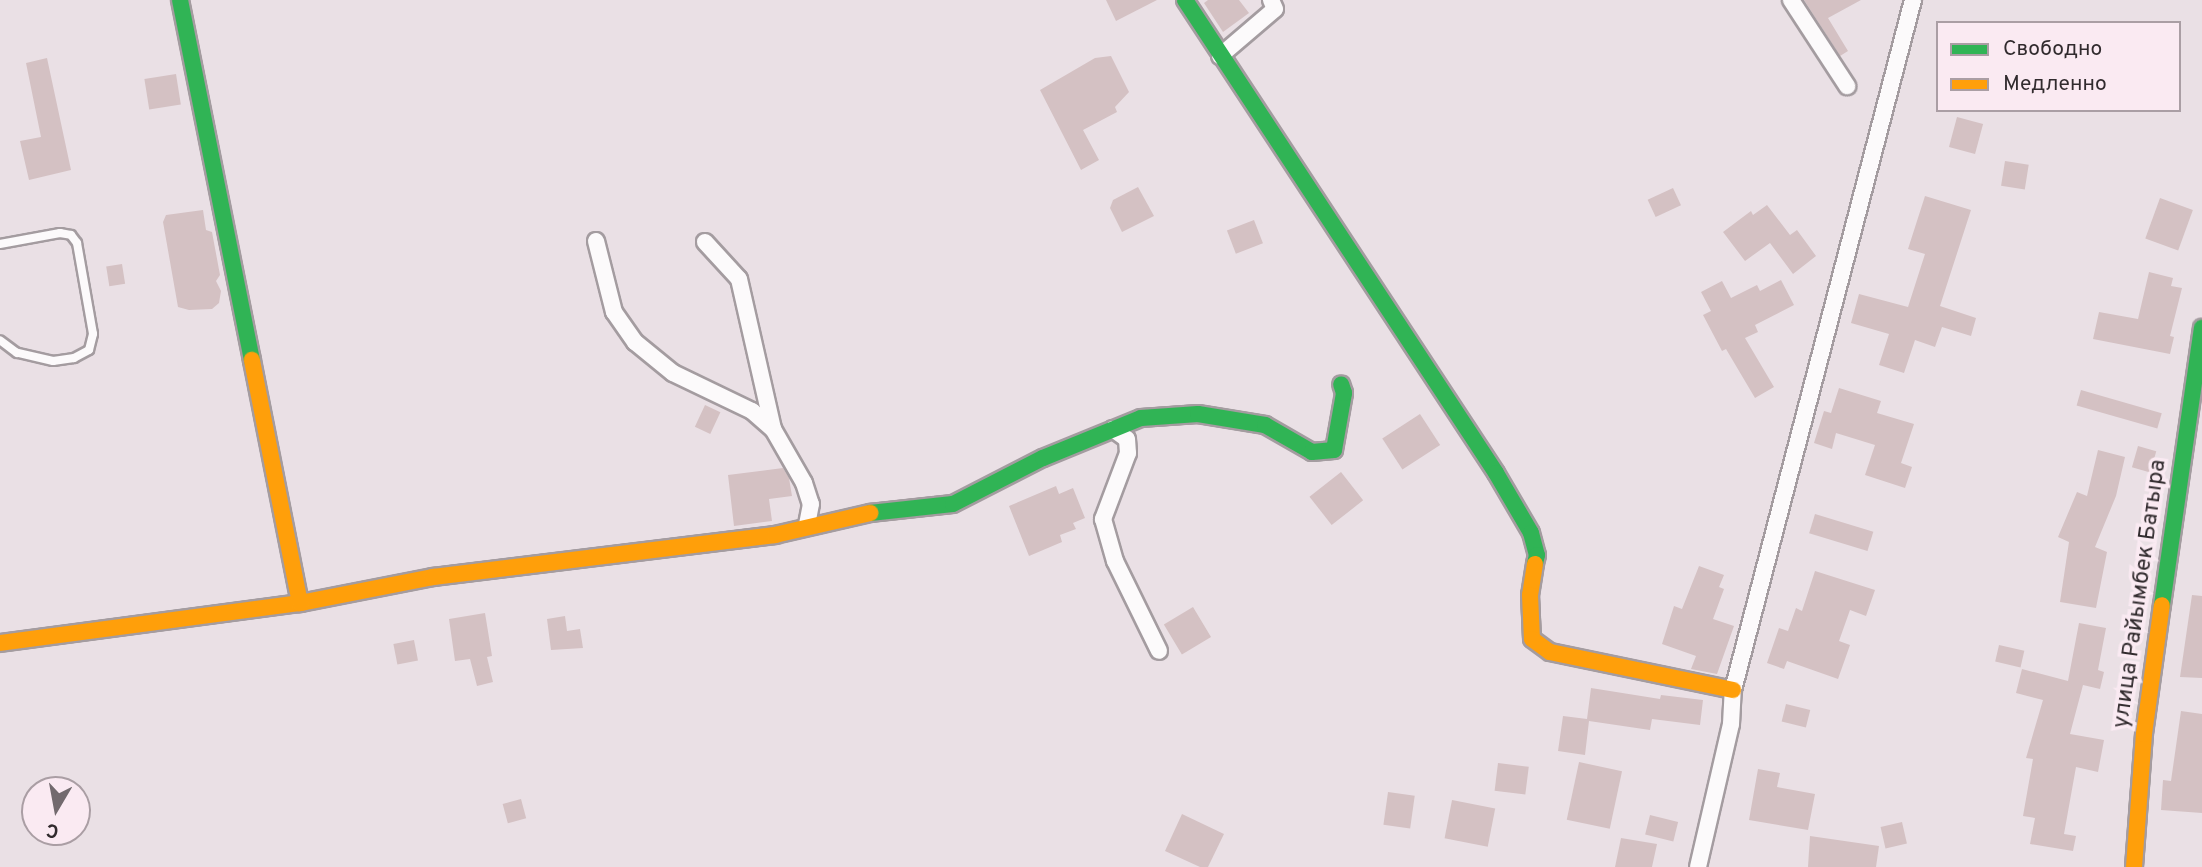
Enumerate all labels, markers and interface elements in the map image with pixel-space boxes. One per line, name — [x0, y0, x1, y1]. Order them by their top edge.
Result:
legend — [1936, 21, 2181, 112]
text: Свободно — [2003, 36, 2102, 63]
text: Медленно — [2003, 71, 2107, 98]
street label: улица Райымбек Батыра — [2108, 458, 2174, 730]
north arrow — [21, 776, 91, 846]
text: С — [45, 817, 61, 843]

